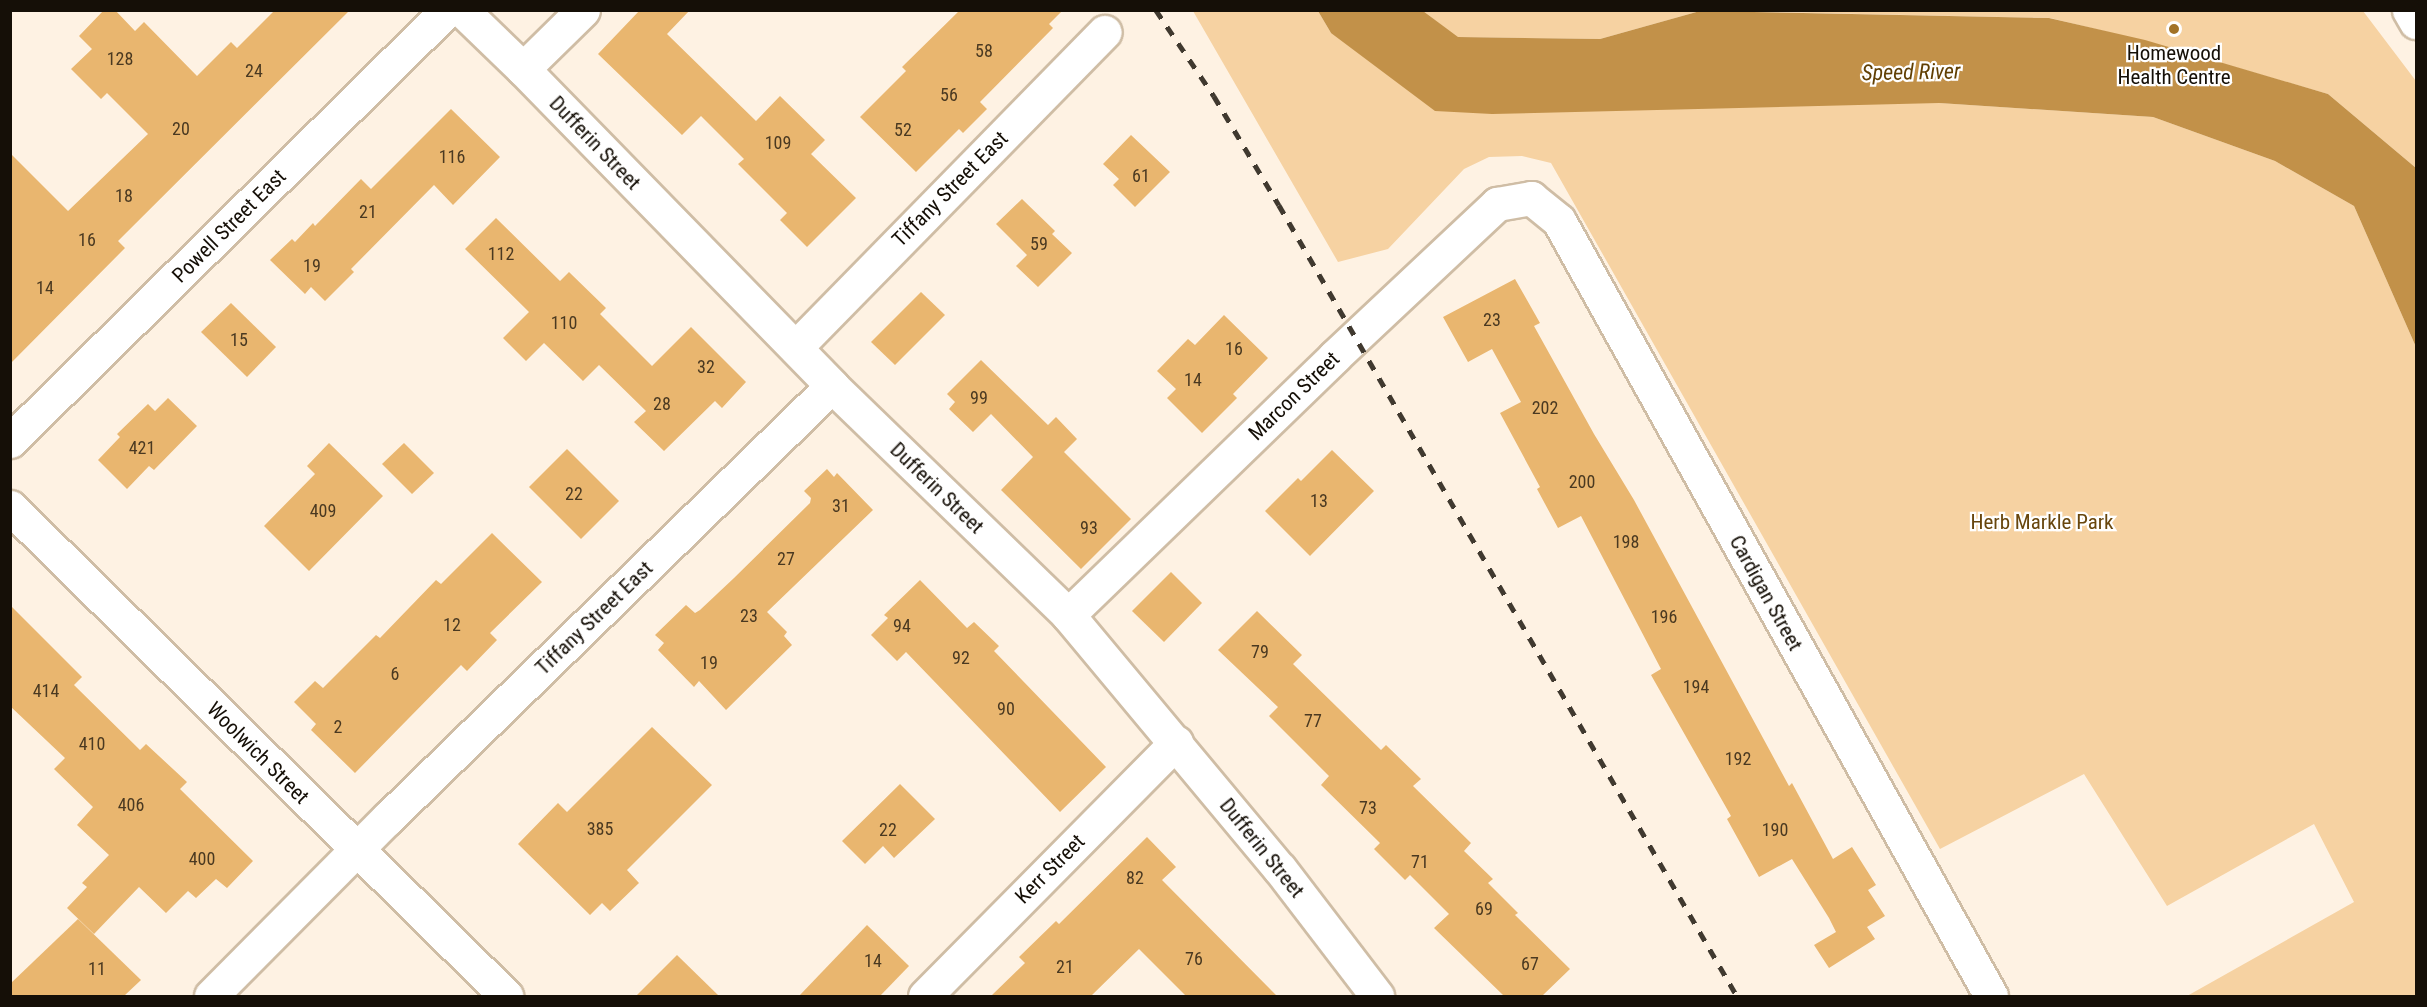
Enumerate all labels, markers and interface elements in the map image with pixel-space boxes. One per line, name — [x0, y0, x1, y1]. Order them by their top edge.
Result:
marker: Homewood Health Centre — [2165, 20, 2183, 38]
house number: 58 — [975, 40, 993, 62]
place label: Homewood Health Centre — [2117, 40, 2231, 90]
house number: 128 — [107, 48, 133, 70]
water label: Speed River — [1861, 58, 1961, 86]
house number: 24 — [245, 60, 263, 82]
house number: 56 — [940, 84, 958, 106]
street label: Dufferin Street — [544, 91, 646, 195]
house number: 20 — [172, 118, 190, 140]
house number: 52 — [894, 119, 912, 141]
street label: Tiffany Street East — [887, 126, 1013, 252]
house number: 109 — [765, 132, 791, 154]
house number: 116 — [439, 146, 465, 168]
street label: Powell Street East — [167, 164, 291, 288]
house number: 61 — [1132, 165, 1150, 187]
house number: 18 — [115, 185, 133, 207]
house number: 21 — [359, 201, 377, 223]
house number: 16 — [78, 229, 96, 251]
house number: 59 — [1030, 233, 1048, 255]
house number: 112 — [488, 243, 514, 265]
house number: 19 — [303, 255, 321, 277]
house number: 14 — [36, 277, 54, 299]
house number: 23 — [1483, 309, 1501, 331]
house number: 110 — [551, 312, 577, 334]
house number: 15 — [230, 329, 248, 351]
house number: 16 — [1225, 338, 1243, 360]
street label: Marcon Street — [1243, 346, 1345, 446]
house number: 32 — [697, 356, 715, 378]
house number: 14 — [1184, 369, 1202, 391]
house number: 99 — [970, 387, 988, 409]
house number: 28 — [653, 393, 671, 415]
house number: 202 — [1532, 397, 1558, 419]
house number: 421 — [129, 437, 155, 459]
street label: Dufferin Street — [885, 437, 989, 539]
house number: 200 — [1569, 471, 1595, 493]
house number: 22 — [565, 483, 583, 505]
house number: 13 — [1310, 490, 1328, 512]
house number: 31 — [832, 495, 850, 517]
house number: 409 — [310, 500, 336, 522]
park label: Herb Markle Park — [1970, 509, 2114, 535]
house number: 93 — [1080, 517, 1098, 539]
house number: 198 — [1613, 531, 1639, 553]
street label: Cardigan Street — [1724, 531, 1808, 655]
house number: 27 — [777, 548, 795, 570]
street label: Tiffany Street East — [530, 556, 658, 680]
house number: 23 — [740, 605, 758, 627]
house number: 196 — [1651, 606, 1677, 628]
house number: 12 — [443, 614, 461, 636]
house number: 94 — [893, 615, 911, 637]
house number: 79 — [1251, 641, 1269, 663]
house number: 92 — [952, 647, 970, 669]
house number: 19 — [700, 652, 718, 674]
house number: 6 — [391, 663, 399, 685]
house number: 194 — [1683, 676, 1709, 698]
house number: 414 — [33, 680, 59, 702]
street label: Woolwich Street — [202, 697, 314, 809]
house number: 90 — [997, 698, 1015, 720]
house number: 77 — [1304, 710, 1322, 732]
house number: 2 — [334, 716, 342, 738]
house number: 410 — [79, 733, 105, 755]
house number: 192 — [1725, 748, 1751, 770]
street label: Dufferin Street — [1214, 793, 1310, 903]
house number: 406 — [118, 794, 144, 816]
house number: 73 — [1359, 797, 1377, 819]
house number: 385 — [587, 818, 613, 840]
house number: 22 — [879, 819, 897, 841]
house number: 190 — [1762, 819, 1788, 841]
street label: Kerr Street — [1010, 829, 1090, 909]
house number: 400 — [189, 848, 215, 870]
house number: 71 — [1411, 851, 1429, 873]
house number: 82 — [1126, 867, 1144, 889]
house number: 69 — [1475, 898, 1493, 920]
house number: 76 — [1185, 948, 1203, 970]
house number: 14 — [864, 950, 882, 972]
house number: 67 — [1521, 953, 1539, 975]
house number: 21 — [1056, 956, 1074, 978]
house number: 11 — [88, 958, 106, 980]

